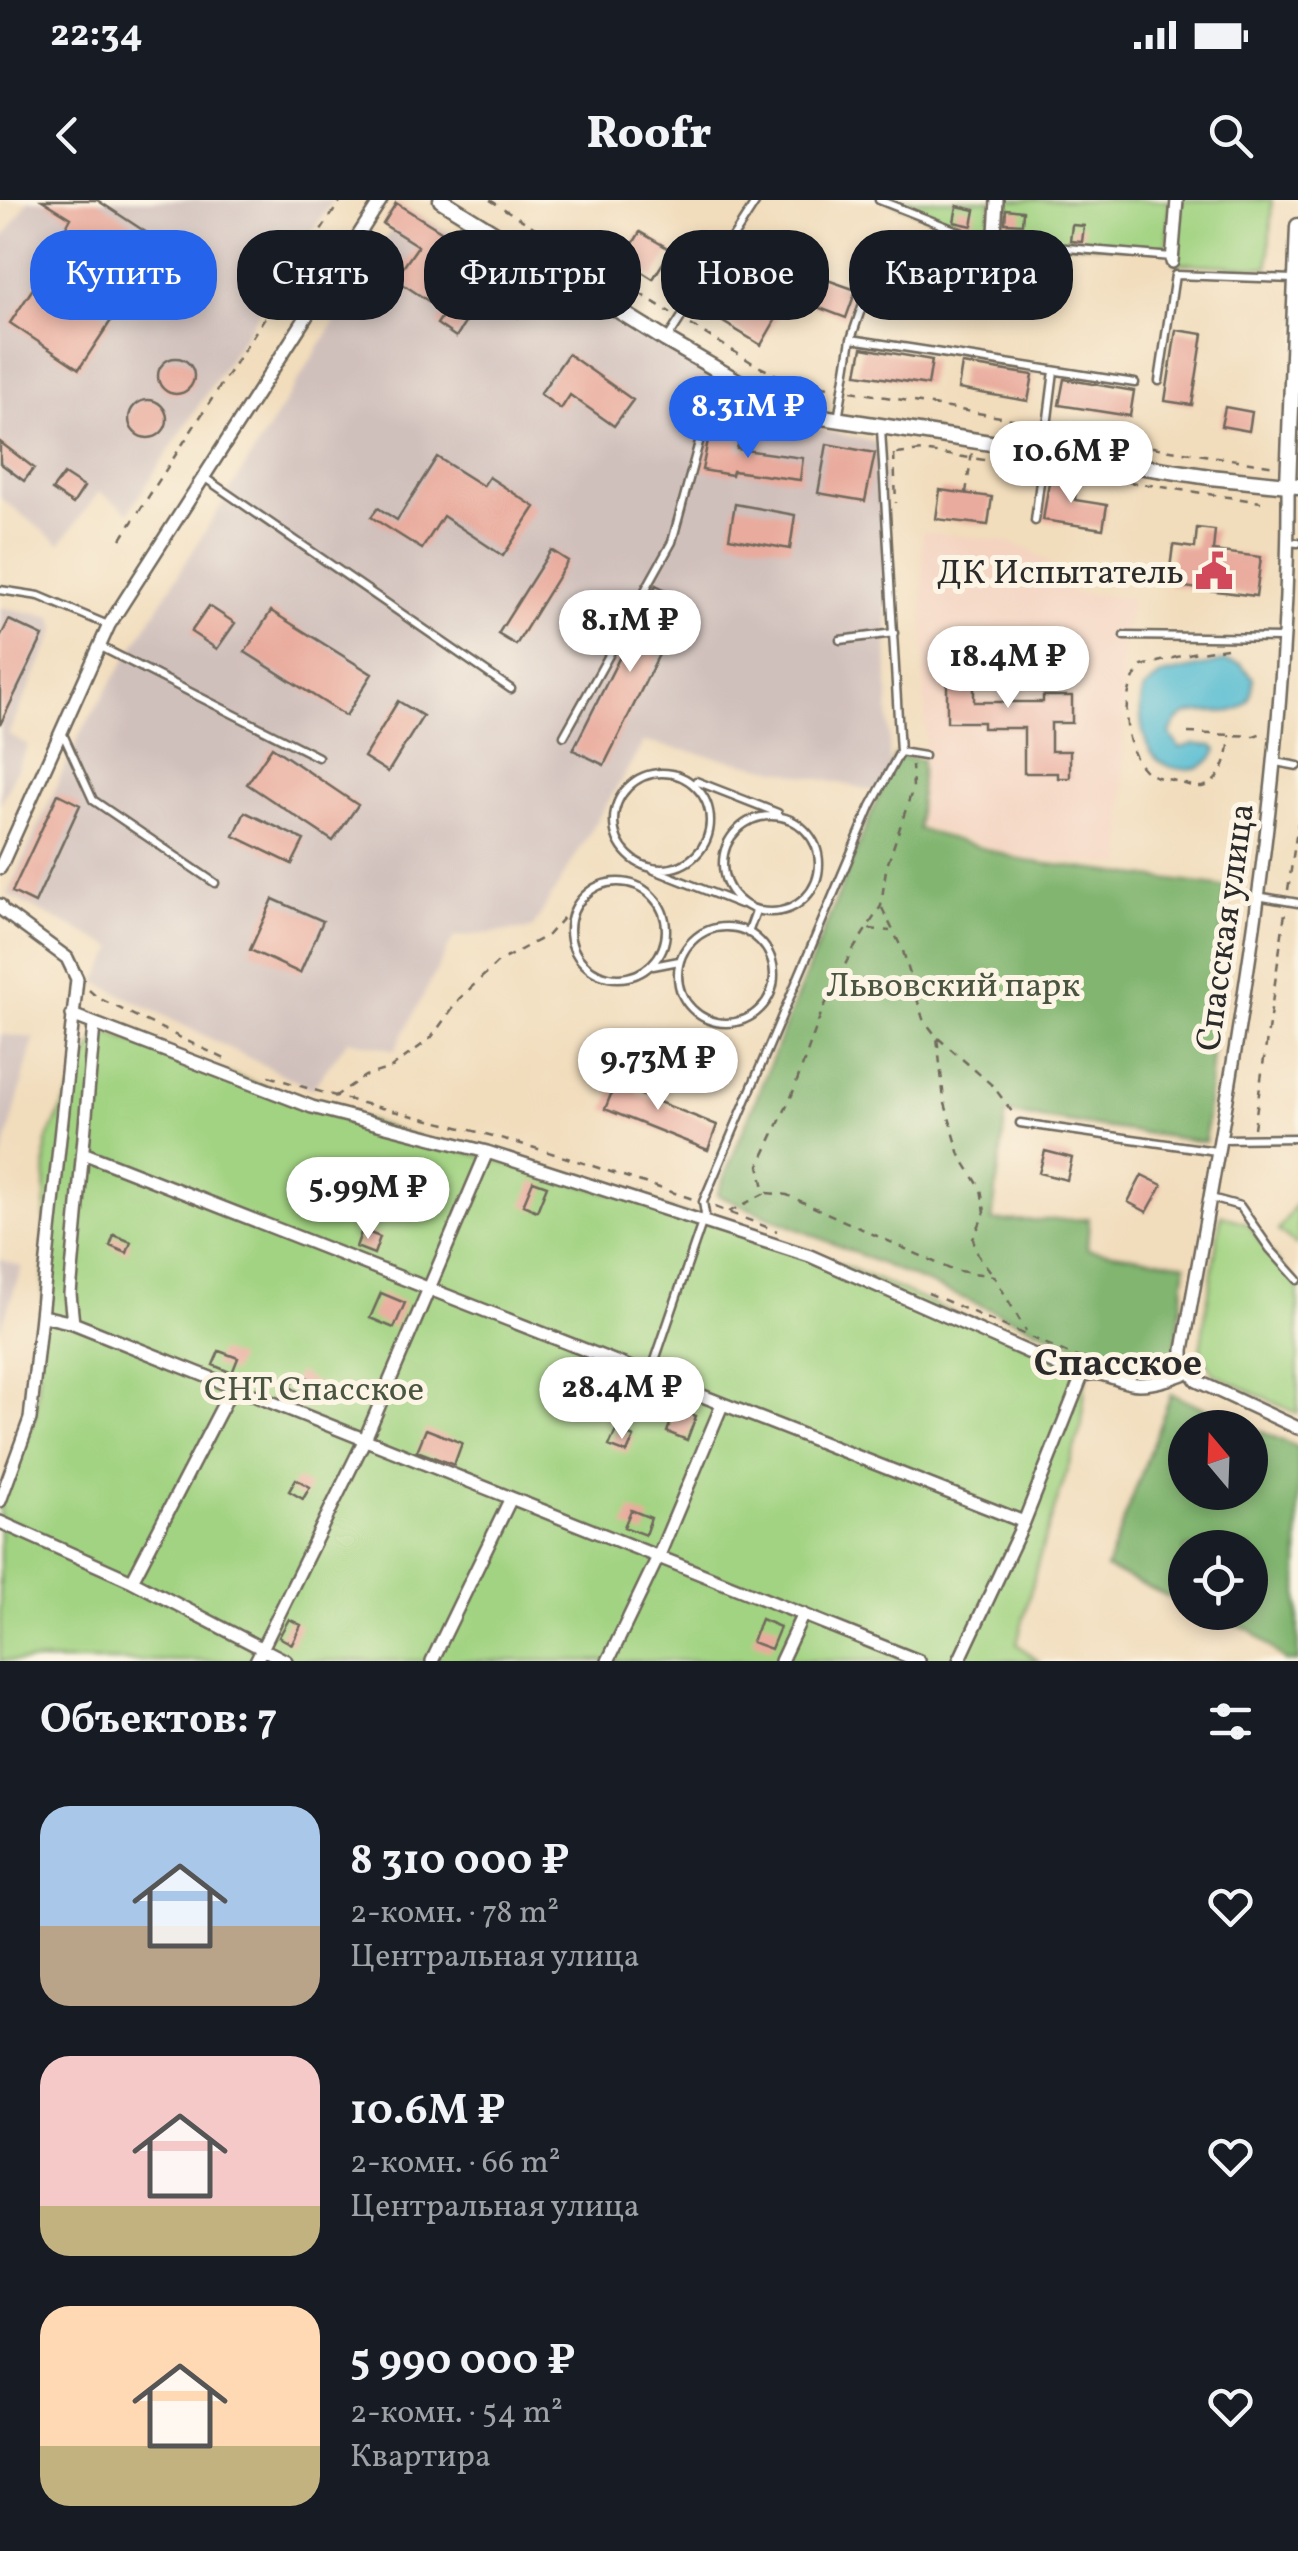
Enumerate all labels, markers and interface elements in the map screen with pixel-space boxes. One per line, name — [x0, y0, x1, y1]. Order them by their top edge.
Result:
text: 22:34 — [50, 9, 143, 62]
text: Roofr — [586, 104, 712, 167]
icon: back — [40, 108, 95, 163]
icon: search — [1203, 108, 1258, 163]
chip: Купить — [30, 230, 217, 320]
chip: Снять — [237, 230, 404, 320]
chip: Фильтры — [424, 230, 641, 320]
chip: Новое — [661, 230, 829, 320]
chip: Квартира — [849, 230, 1073, 320]
pin: 8.31M ₽ — [656, 376, 840, 461]
text: 8.31M ₽ — [691, 386, 805, 430]
pin: 10.6M ₽ — [979, 421, 1163, 506]
text: 10.6M ₽ — [1012, 431, 1130, 475]
place label: ДК Испытатель — [937, 550, 1184, 598]
public building icon: ДК Испытатель — [1193, 550, 1235, 592]
pin: 8.1M ₽ — [549, 590, 711, 675]
text: 8.1M ₽ — [581, 600, 679, 644]
pin: 18.4M ₽ — [916, 626, 1100, 711]
text: 18.4M ₽ — [949, 636, 1067, 680]
street label: Спасская улица — [1186, 800, 1268, 1054]
park label: Львовский парк — [826, 963, 1080, 1011]
pin: 9.73M ₽ — [566, 1028, 750, 1113]
text: 9.73M ₽ — [600, 1038, 716, 1082]
pin: 5.99M ₽ — [276, 1157, 460, 1242]
text: 5.99M ₽ — [308, 1167, 428, 1211]
district label: Спасское — [1034, 1339, 1202, 1392]
pin: 28.4M ₽ — [530, 1357, 714, 1442]
park label: СНТ Спасское — [204, 1367, 424, 1415]
text: 28.4M ₽ — [561, 1367, 683, 1411]
north arrow — [1168, 1410, 1268, 1510]
map controls — [1168, 1410, 1268, 1630]
button: locate — [1168, 1530, 1268, 1630]
text: Объектов: 7 — [40, 1692, 277, 1751]
icon: filters — [1203, 1694, 1258, 1749]
text: 8 310 000 ₽ — [350, 1833, 570, 1892]
icon: home — [120, 1846, 240, 1966]
icon: heart — [1203, 1879, 1258, 1934]
text: 2-комн. · 78 m² — [350, 1892, 559, 1936]
text: Центральная улица — [350, 1936, 640, 1980]
text: 10.6M ₽ — [350, 2083, 506, 2142]
icon: home — [120, 2096, 240, 2216]
icon: heart — [1203, 2129, 1258, 2184]
text: 2-комн. · 66 m² — [350, 2142, 561, 2186]
text: Центральная улица — [350, 2186, 640, 2230]
text: 5 990 000 ₽ — [350, 2333, 575, 2392]
icon: home — [120, 2346, 240, 2466]
icon: heart — [1203, 2379, 1258, 2434]
text: 2-комн. · 54 m² — [350, 2392, 563, 2436]
text: Квартира — [350, 2436, 491, 2480]

